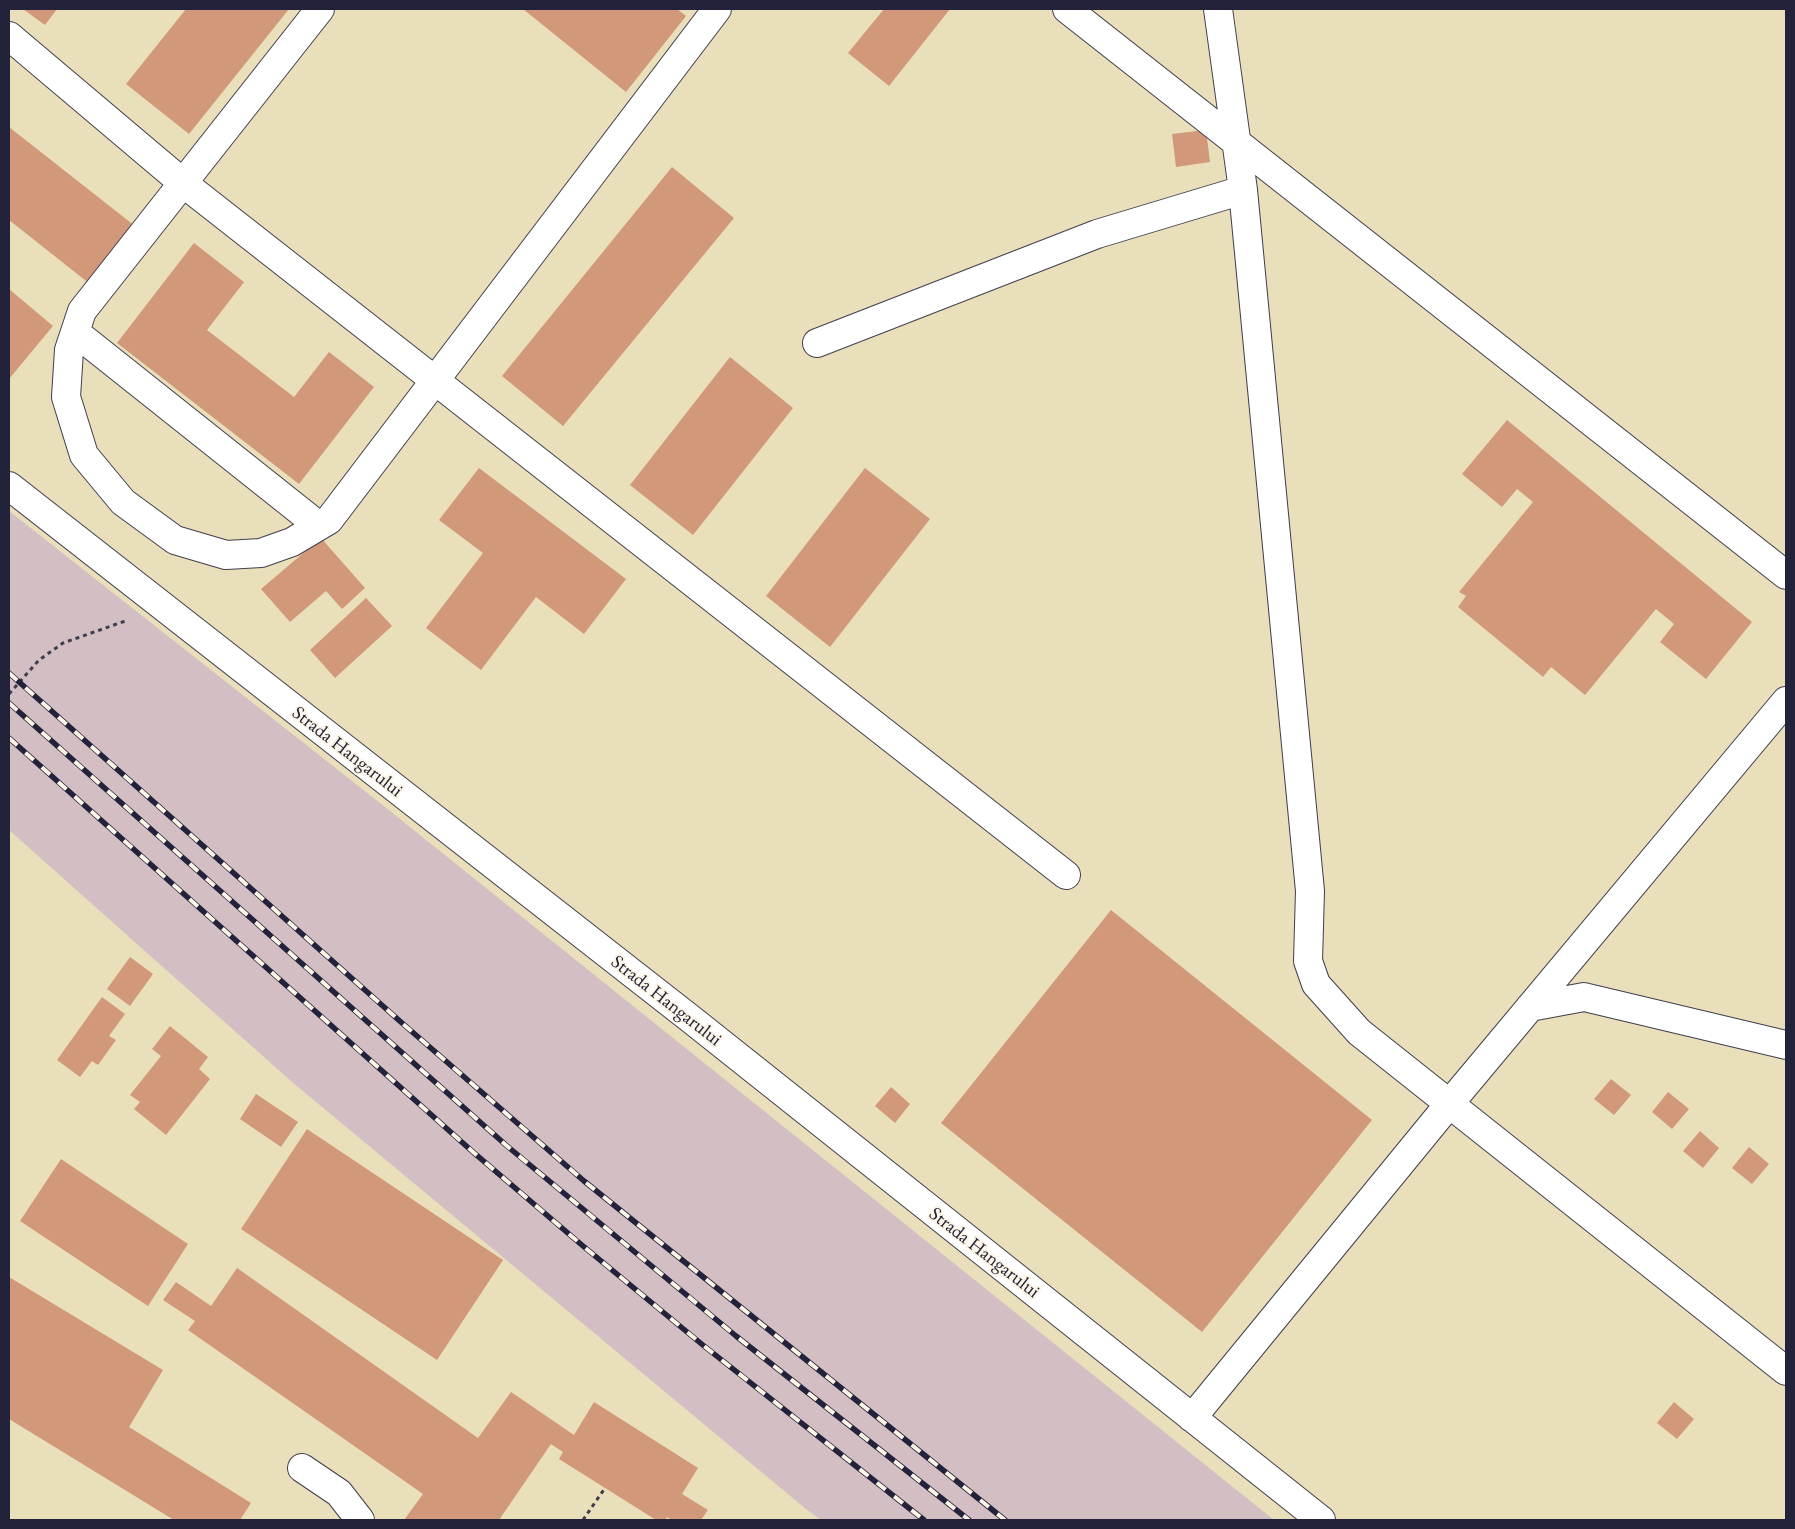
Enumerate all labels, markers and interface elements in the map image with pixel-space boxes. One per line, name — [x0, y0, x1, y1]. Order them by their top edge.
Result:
street label: Strada Hangarului — [287, 702, 407, 802]
street label: Strada Hangarului — [606, 951, 726, 1051]
street label: Strada Hangarului — [924, 1203, 1044, 1303]

